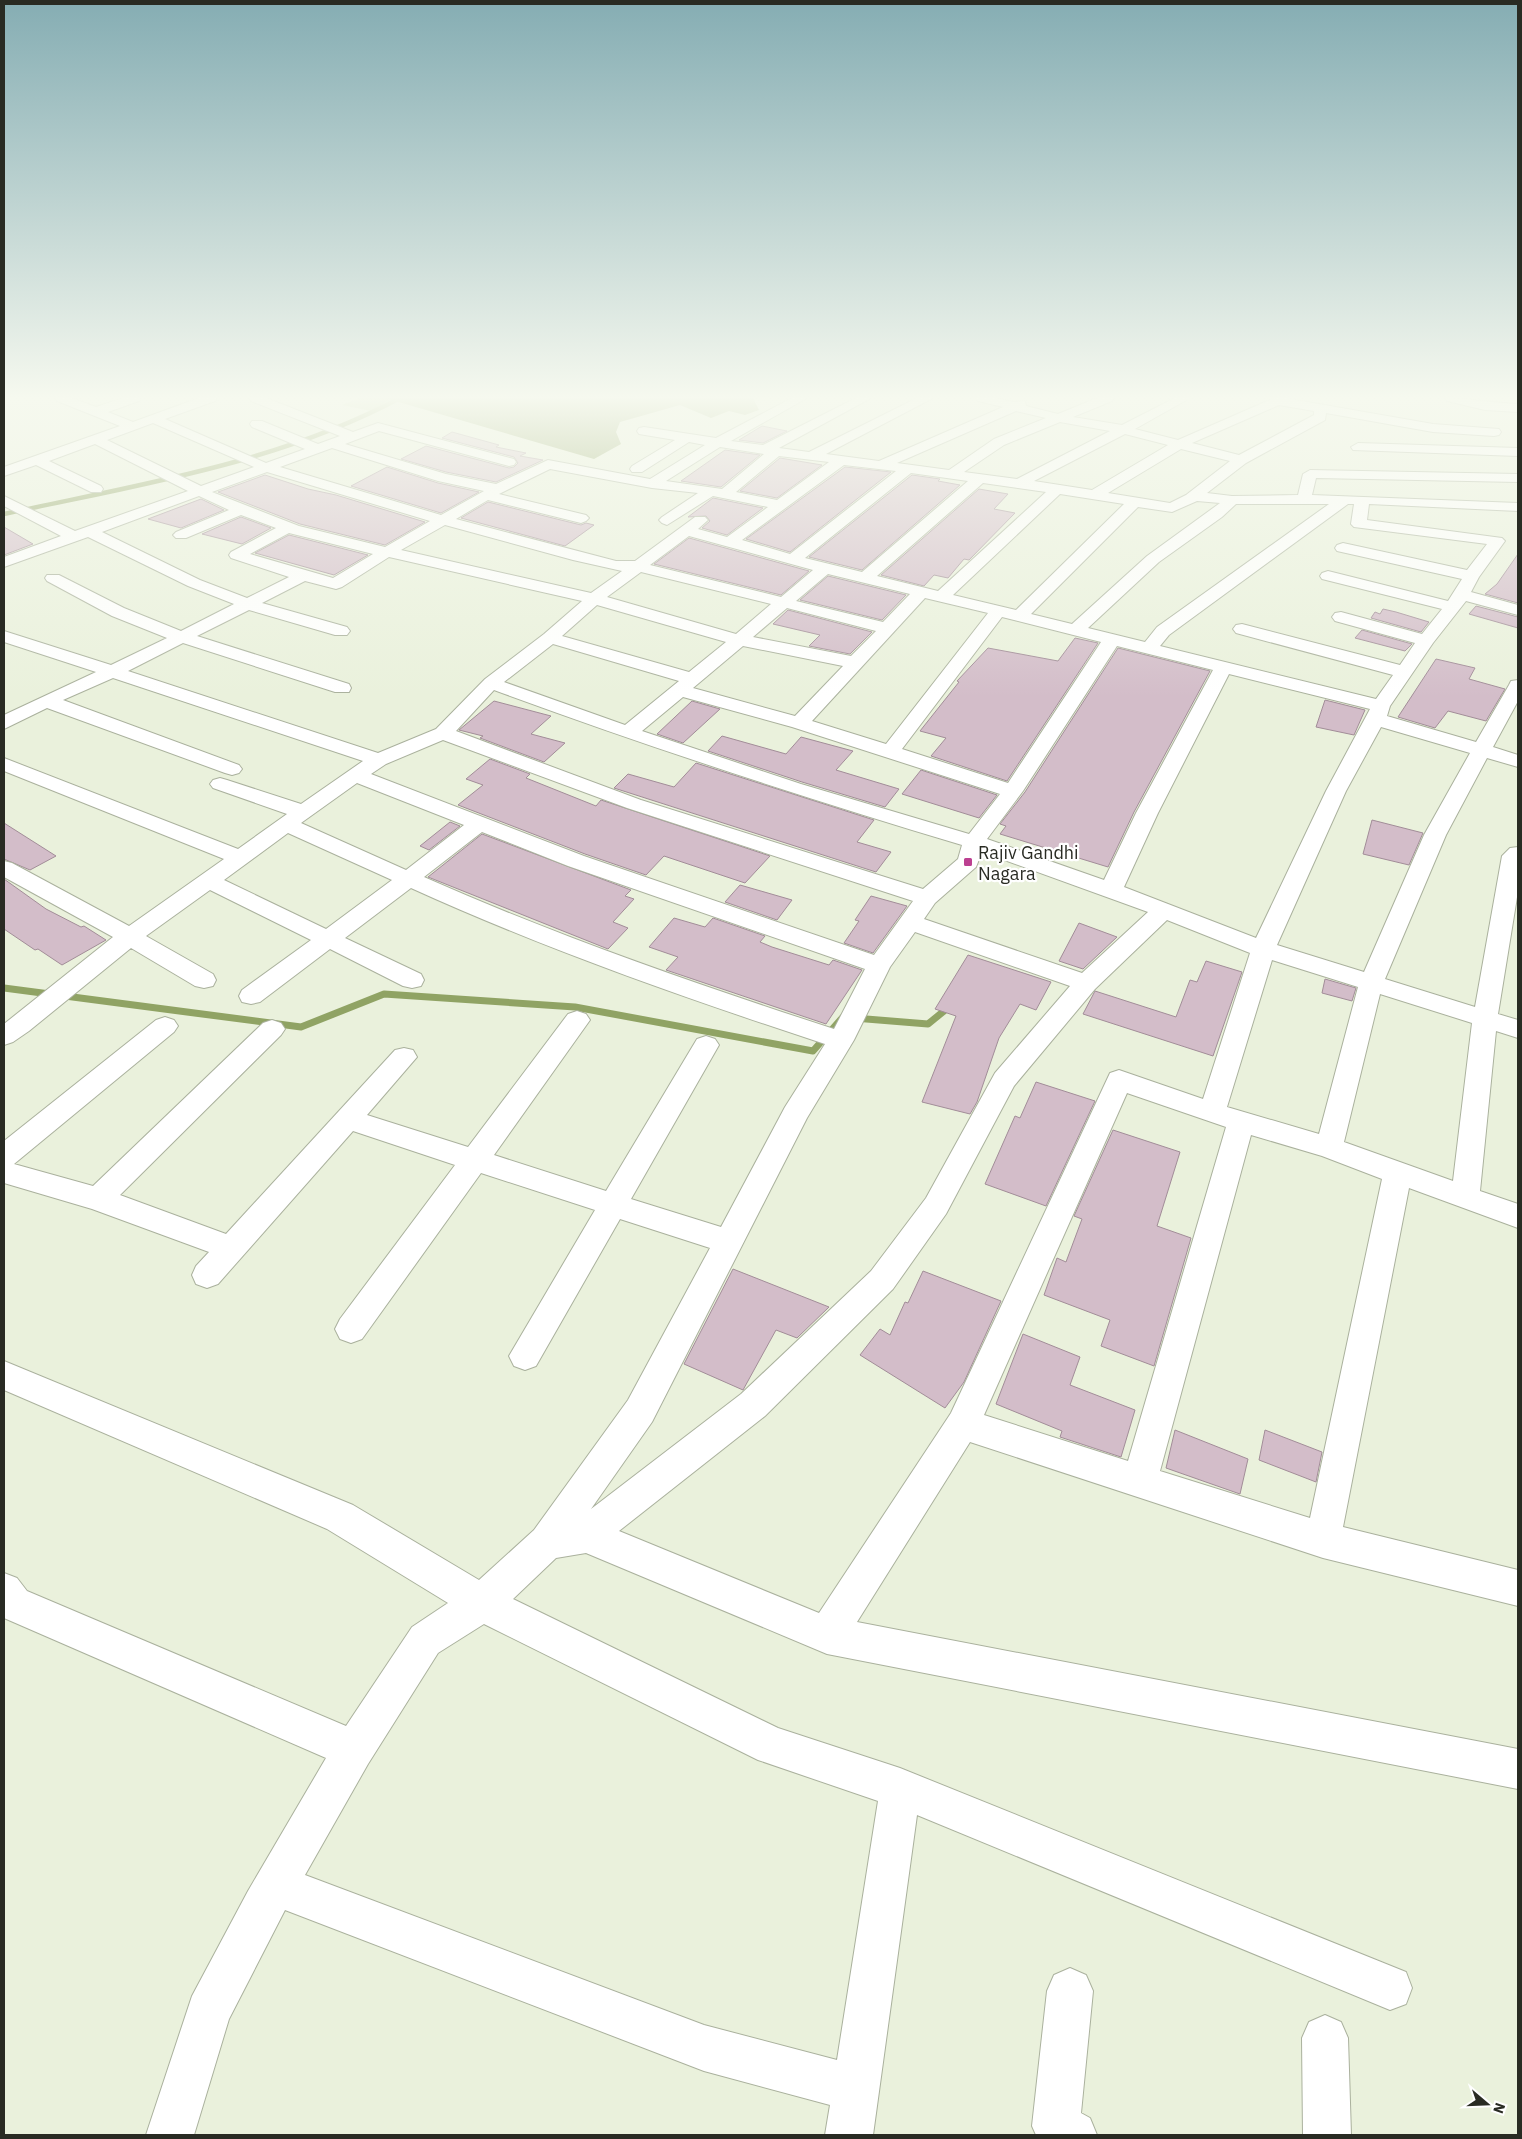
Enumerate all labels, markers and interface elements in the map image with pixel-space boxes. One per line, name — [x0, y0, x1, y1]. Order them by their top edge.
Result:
place label: Rajiv Gandhi Nagara — [978, 841, 1079, 885]
marker: Rajiv Gandhi Nagara — [962, 856, 974, 868]
north arrow — [1462, 2079, 1512, 2129]
text: N — [1489, 2101, 1509, 2116]

